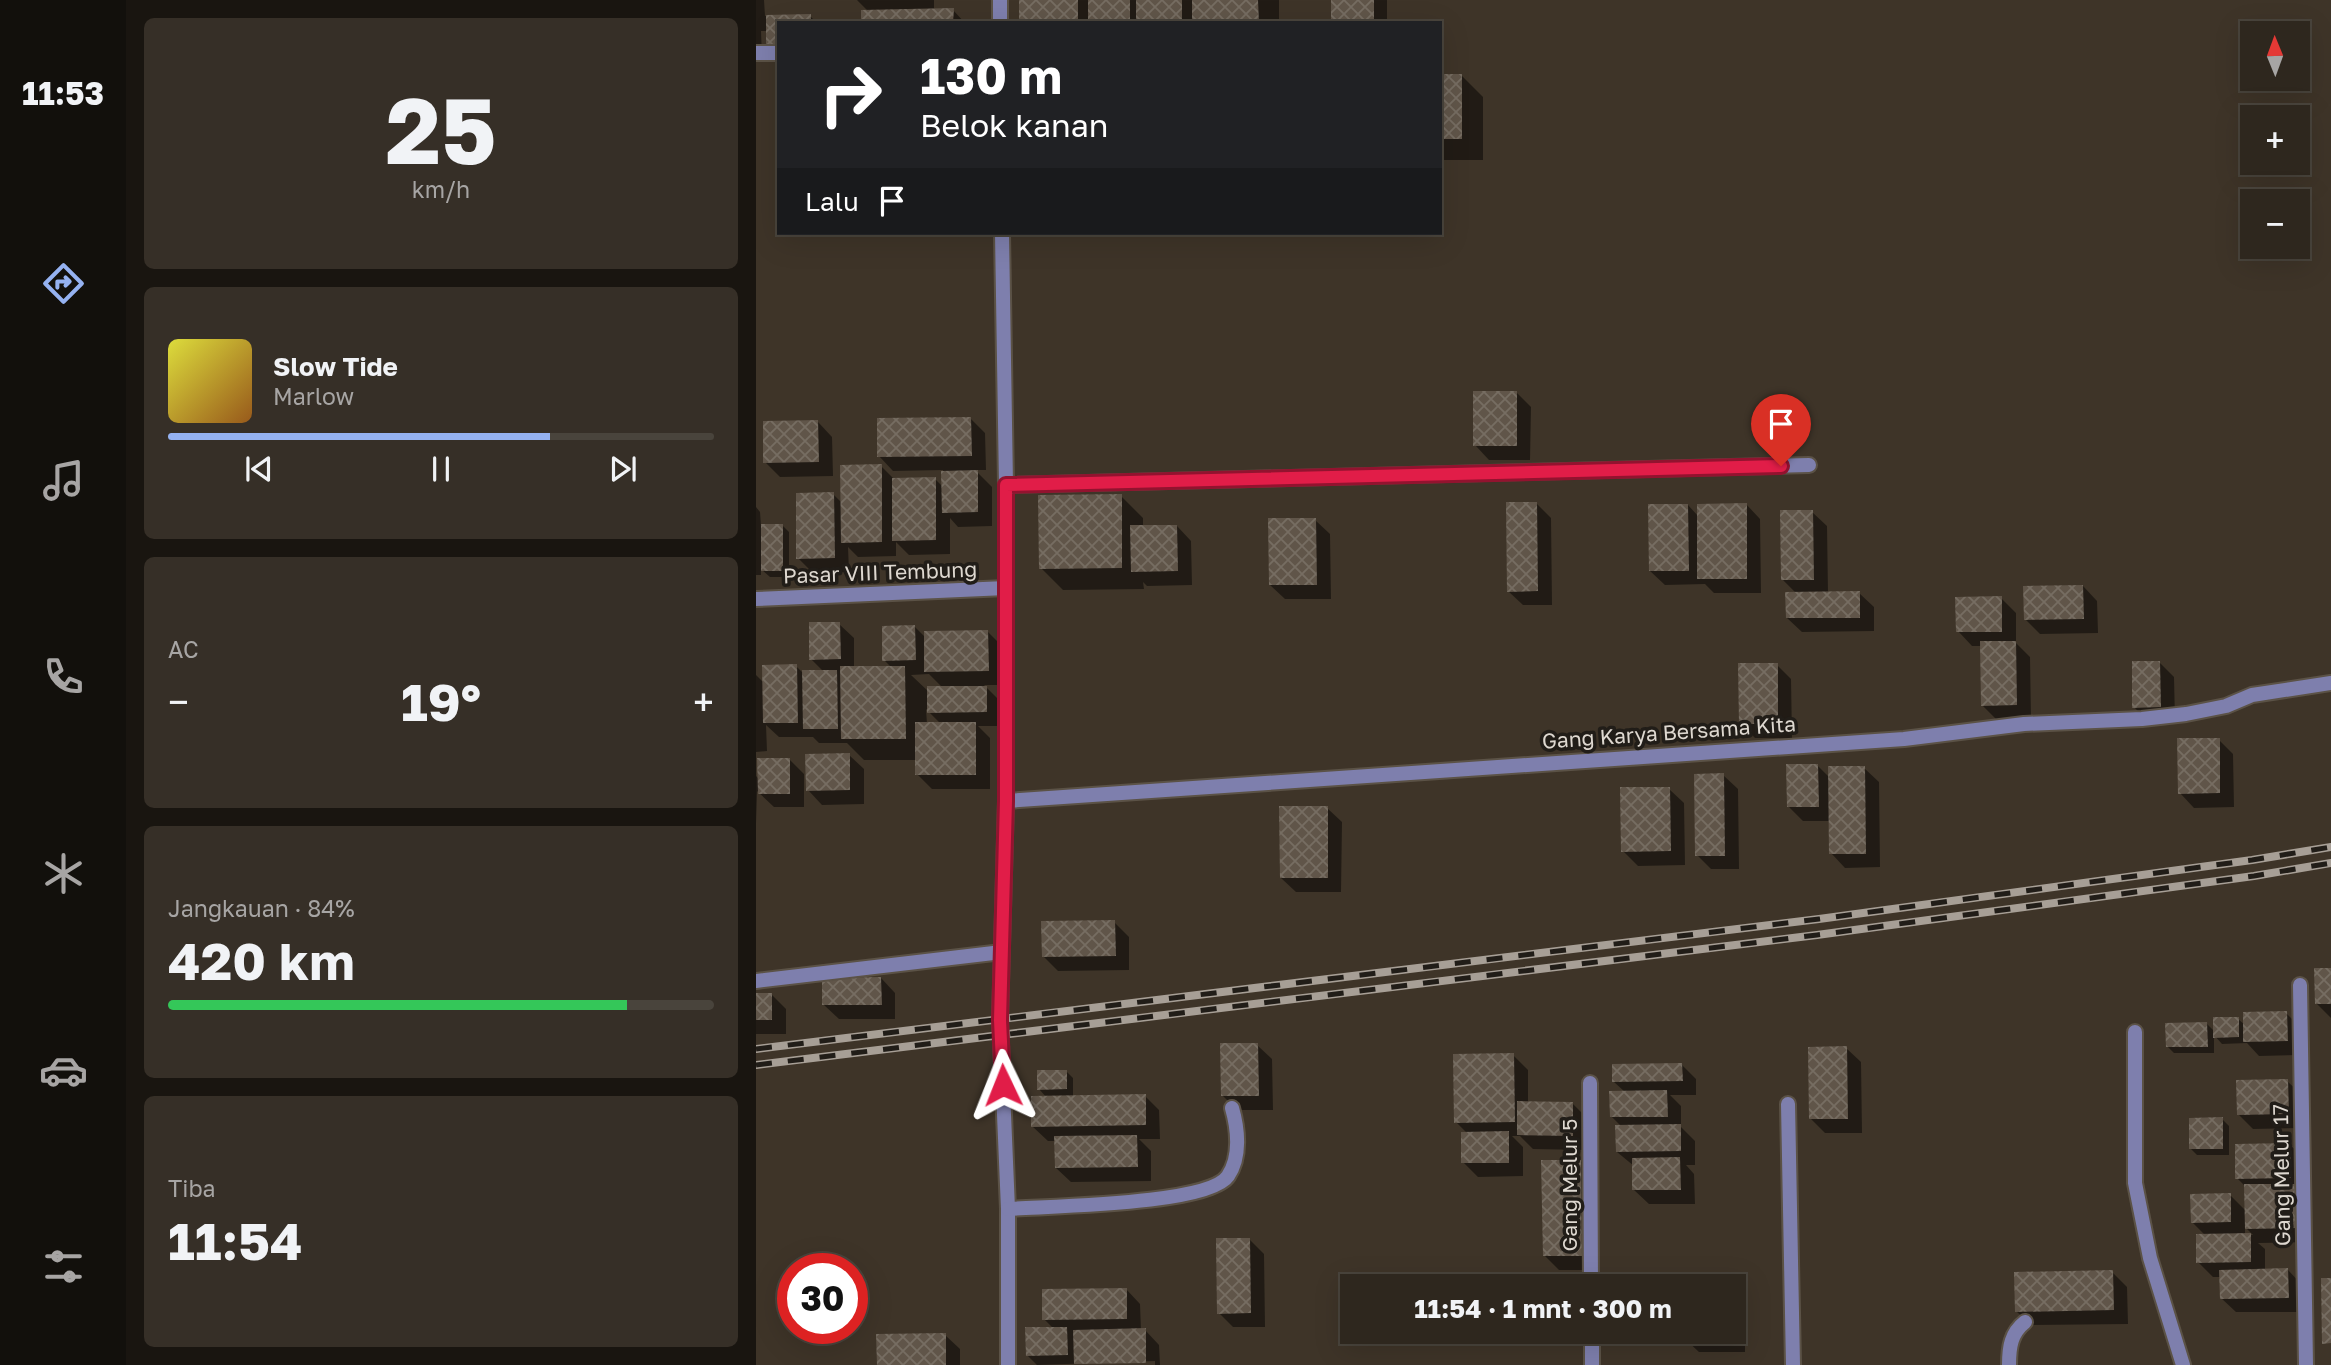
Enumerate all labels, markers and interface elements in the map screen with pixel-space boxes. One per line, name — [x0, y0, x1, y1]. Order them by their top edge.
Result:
north arrow — [2240, 21, 2310, 91]
map controls — [2240, 21, 2310, 259]
text: 130 m — [920, 46, 1062, 105]
icon: right — [805, 49, 896, 140]
text: 11:53 — [22, 74, 104, 112]
text: 25 — [385, 75, 497, 184]
button: + — [2240, 105, 2310, 175]
text: Belok kanan — [920, 106, 1108, 144]
text: km/h — [412, 175, 470, 203]
icon: arrive — [873, 182, 911, 220]
text: Lalu — [805, 186, 859, 217]
button: − — [2240, 189, 2310, 259]
icon: directions — [39, 259, 88, 308]
text: Slow Tide — [273, 351, 398, 382]
text: Marlow — [273, 382, 354, 410]
pin — [1751, 394, 1811, 466]
icon: arrive — [1762, 405, 1800, 443]
icon: previous — [240, 450, 278, 488]
icon: pause — [422, 450, 460, 488]
icon: next — [604, 450, 642, 488]
icon: music — [39, 456, 88, 505]
street label: Pasar VIII Tembung — [782, 556, 978, 588]
text: AC — [168, 635, 199, 663]
icon: phone — [39, 652, 88, 701]
text: 19° — [401, 670, 481, 732]
text: − — [168, 679, 189, 724]
text: + — [693, 679, 714, 724]
street label: Gang Karya Bersama Kita — [1541, 710, 1797, 754]
icon: climate — [39, 849, 88, 898]
text: Jangkauan · 84% — [168, 894, 355, 922]
text: 420 km — [168, 929, 355, 991]
icon: car — [39, 1046, 88, 1095]
position arrow — [966, 1048, 1040, 1122]
street label: Gang Melur 17 — [2267, 1104, 2295, 1246]
street label: Gang Melur 5 — [1556, 1118, 1582, 1252]
text: Tiba — [168, 1174, 216, 1202]
text: 11:54 — [168, 1209, 302, 1271]
icon: filters — [39, 1242, 88, 1291]
speed limit sign: 30 — [777, 1253, 868, 1344]
text: 11:54 · 1 mnt · 300 m — [1414, 1293, 1672, 1324]

